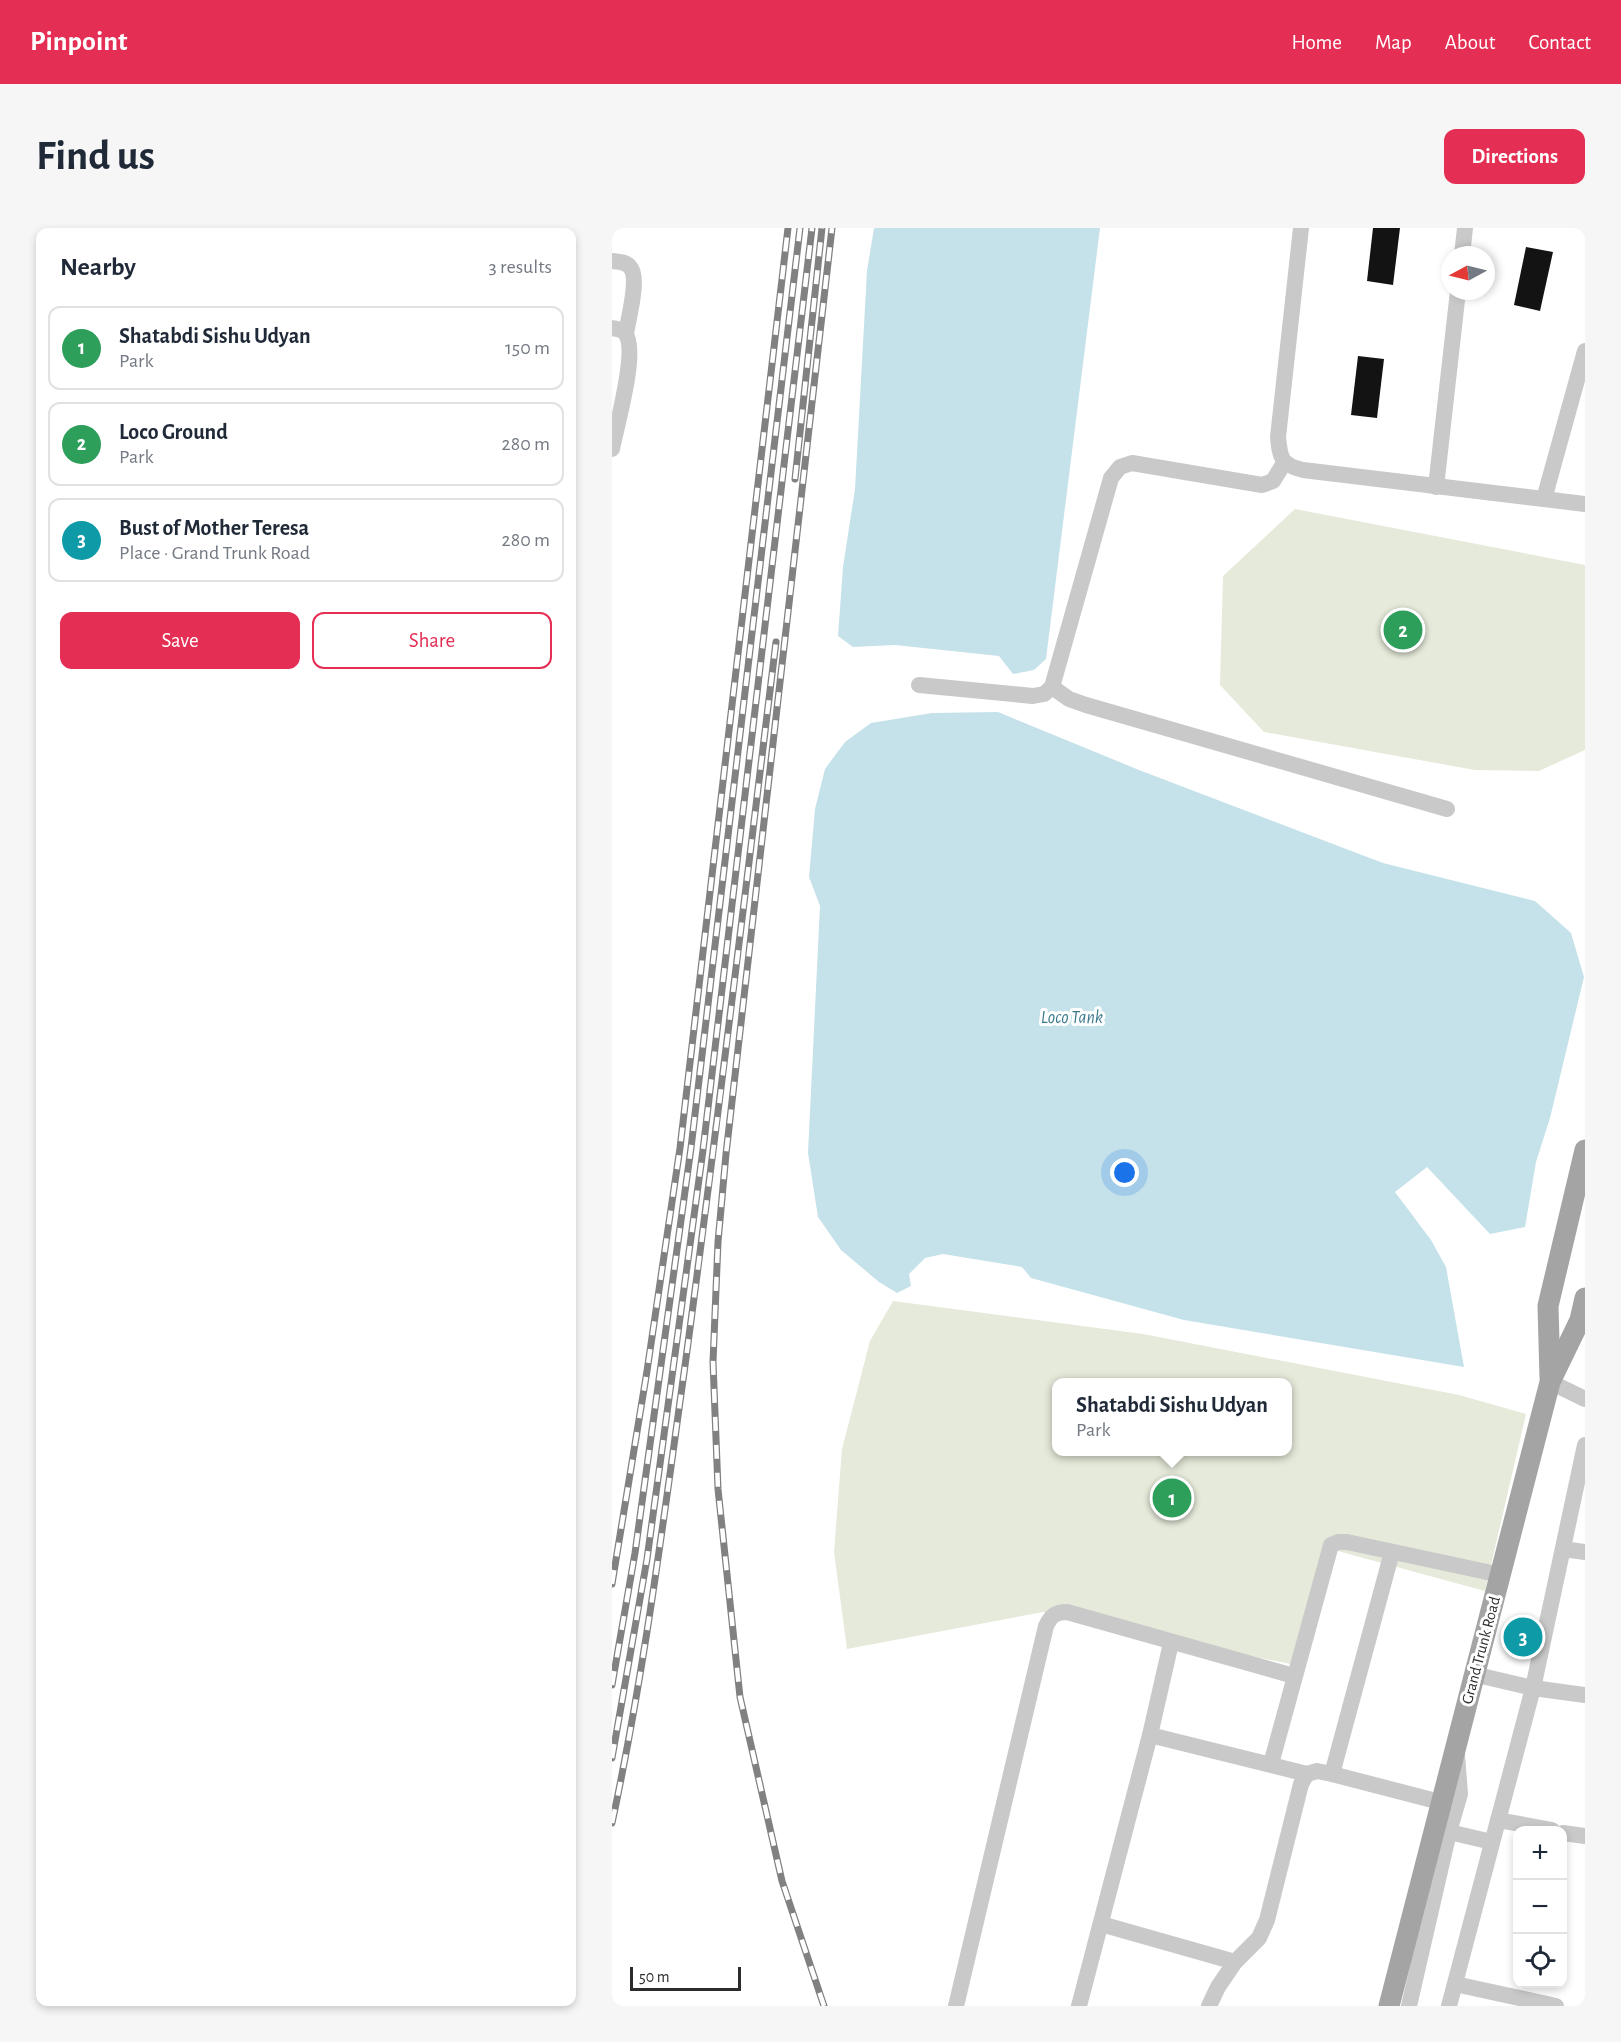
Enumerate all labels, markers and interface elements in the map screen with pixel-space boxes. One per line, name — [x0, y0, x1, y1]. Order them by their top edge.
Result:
text: Pinpoint — [30, 28, 128, 56]
text: Home — [1291, 32, 1342, 53]
text: Map — [1375, 32, 1412, 53]
text: About — [1445, 32, 1495, 53]
text: Contact — [1528, 32, 1591, 53]
button: Directions — [1444, 129, 1585, 184]
text: Find us — [36, 135, 155, 177]
north arrow — [1441, 246, 1495, 300]
text: Nearby — [60, 254, 136, 280]
text: 3 results — [488, 257, 552, 277]
text: Shatabdi Sishu Udyan — [119, 325, 311, 347]
text: 1 — [78, 338, 85, 358]
text: 150 m — [505, 338, 550, 358]
text: Park — [119, 351, 154, 371]
text: Loco Ground — [119, 421, 228, 443]
text: 2 — [77, 434, 86, 454]
text: 280 m — [502, 434, 550, 454]
text: Park — [119, 447, 154, 467]
text: Bust of Mother Teresa — [119, 517, 309, 539]
text: 3 — [77, 530, 86, 550]
text: 280 m — [502, 530, 550, 550]
text: Place · Grand Trunk Road — [119, 543, 310, 563]
pin: 2 — [1384, 608, 1422, 652]
button: Save — [60, 612, 300, 669]
button: Share — [312, 612, 552, 669]
water label: Loco Tank — [1041, 1009, 1103, 1027]
your location — [1110, 1158, 1139, 1187]
popup — [1052, 1378, 1292, 1456]
text: Shatabdi Sishu Udyan — [1076, 1394, 1268, 1416]
text: Park — [1076, 1420, 1111, 1440]
pin: 1 — [1152, 1476, 1192, 1520]
street label: Grand Trunk Road — [1459, 1595, 1503, 1706]
pin: 3 — [1504, 1614, 1542, 1660]
map controls — [1513, 1826, 1567, 1988]
button: + — [1513, 1826, 1567, 1880]
button: − — [1513, 1880, 1567, 1934]
button: locate — [1513, 1934, 1567, 1988]
scale bar — [630, 1964, 741, 1992]
text: 50 m — [639, 1969, 670, 1985]

